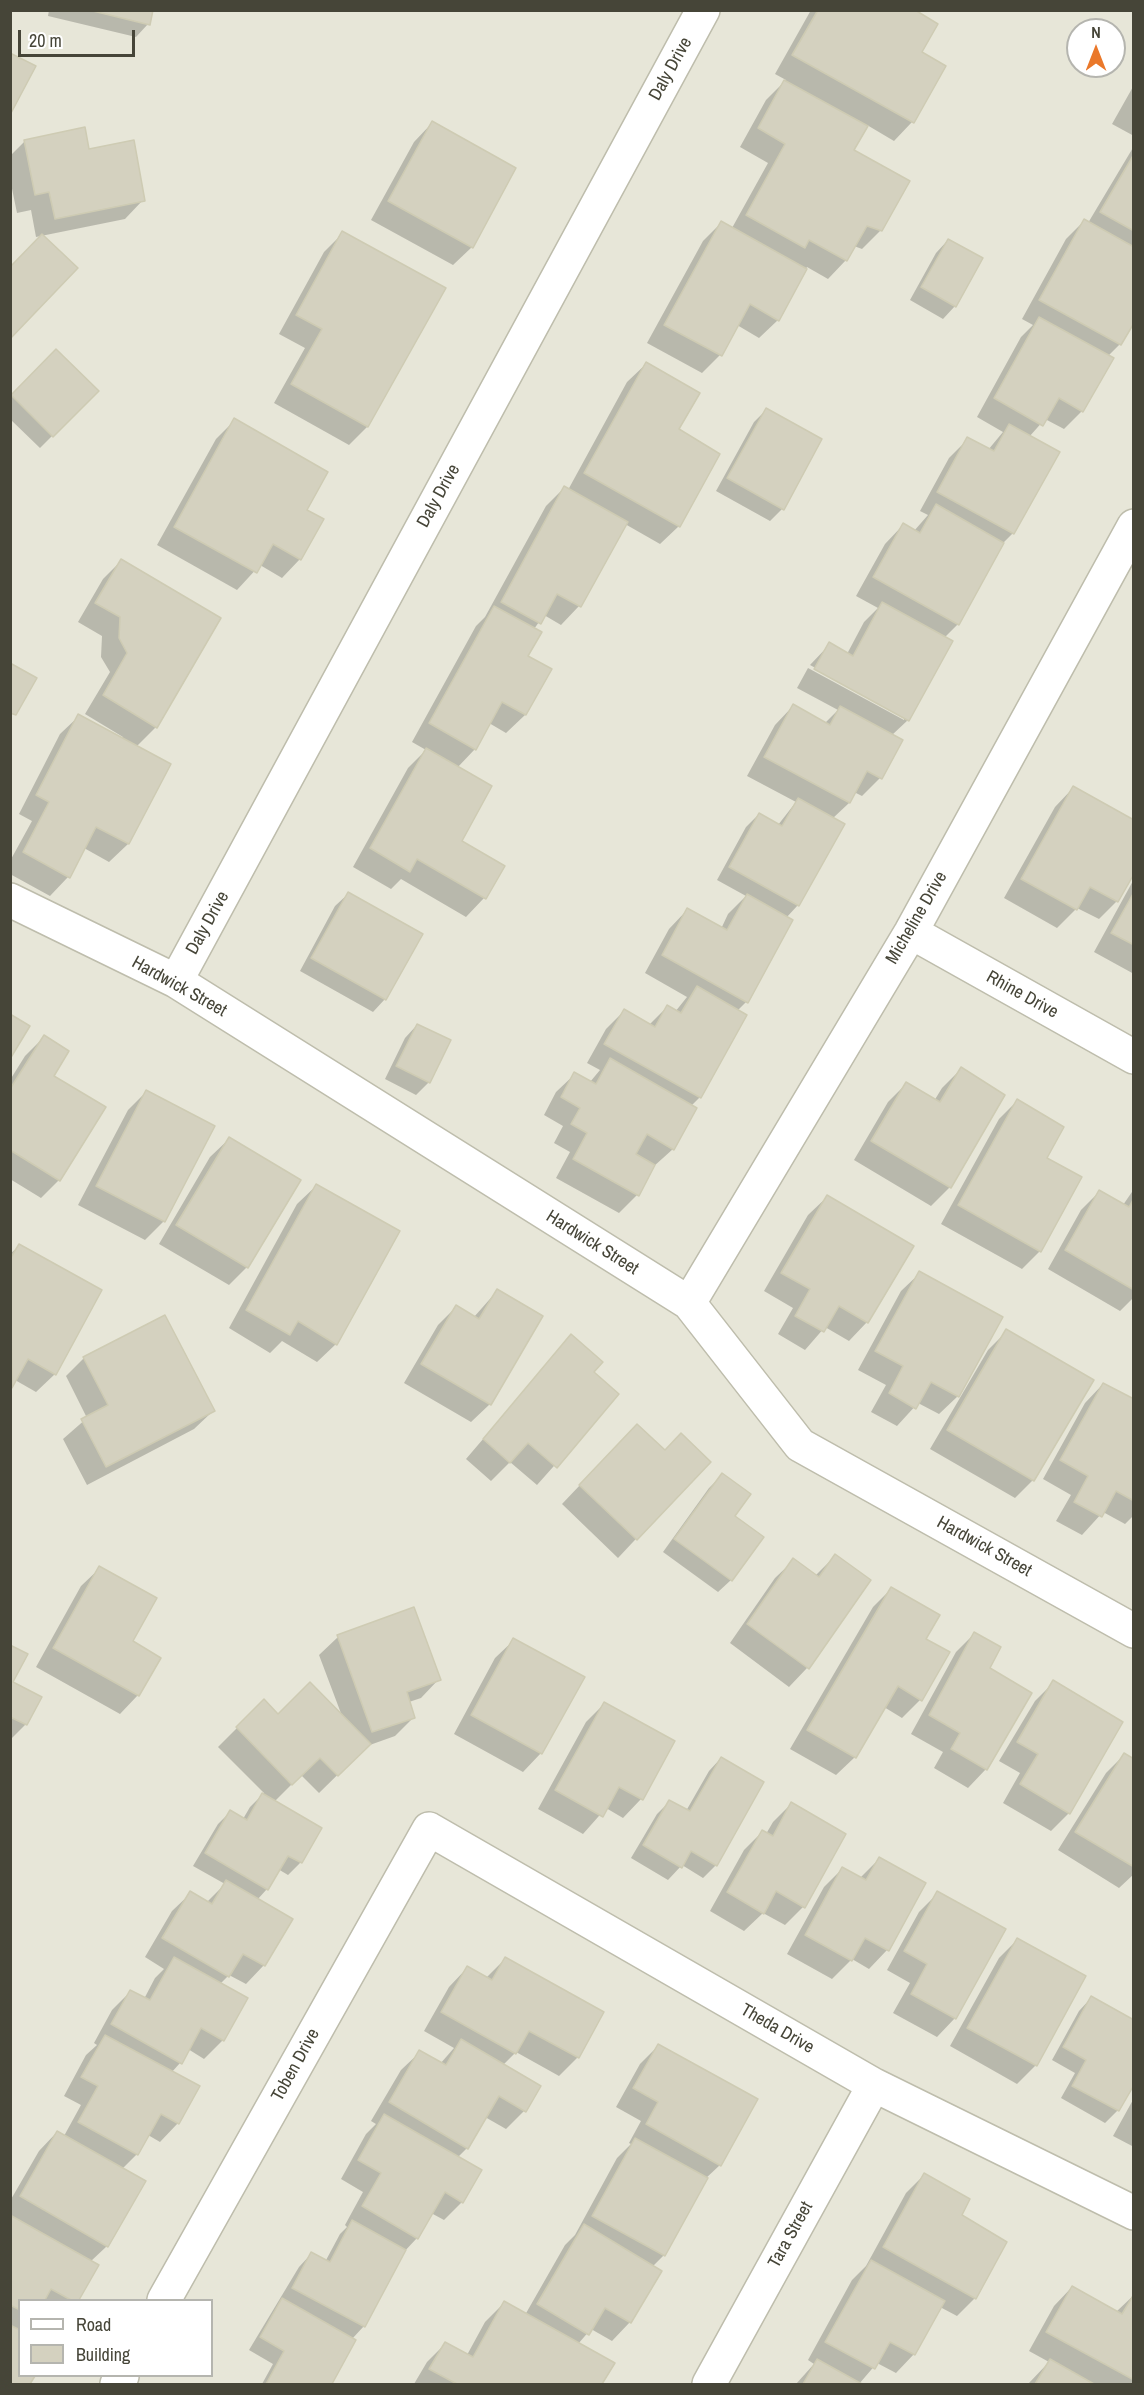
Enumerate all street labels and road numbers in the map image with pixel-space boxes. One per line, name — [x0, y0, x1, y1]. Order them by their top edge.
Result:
street label: Daly Drive — [645, 34, 697, 104]
street label: Daly Drive — [413, 461, 465, 531]
street label: Micheline Drive — [882, 868, 952, 968]
street label: Daly Drive — [182, 888, 234, 958]
street label: Hardwick Street — [128, 952, 230, 1022]
street label: Rhine Drive — [982, 966, 1062, 1024]
street label: Hardwick Street — [542, 1206, 642, 1280]
street label: Hardwick Street — [933, 1512, 1035, 1582]
street label: Theda Drive — [736, 1999, 818, 2059]
street label: Toben Drive — [267, 2025, 325, 2105]
street label: Tara Street — [764, 2198, 818, 2272]

